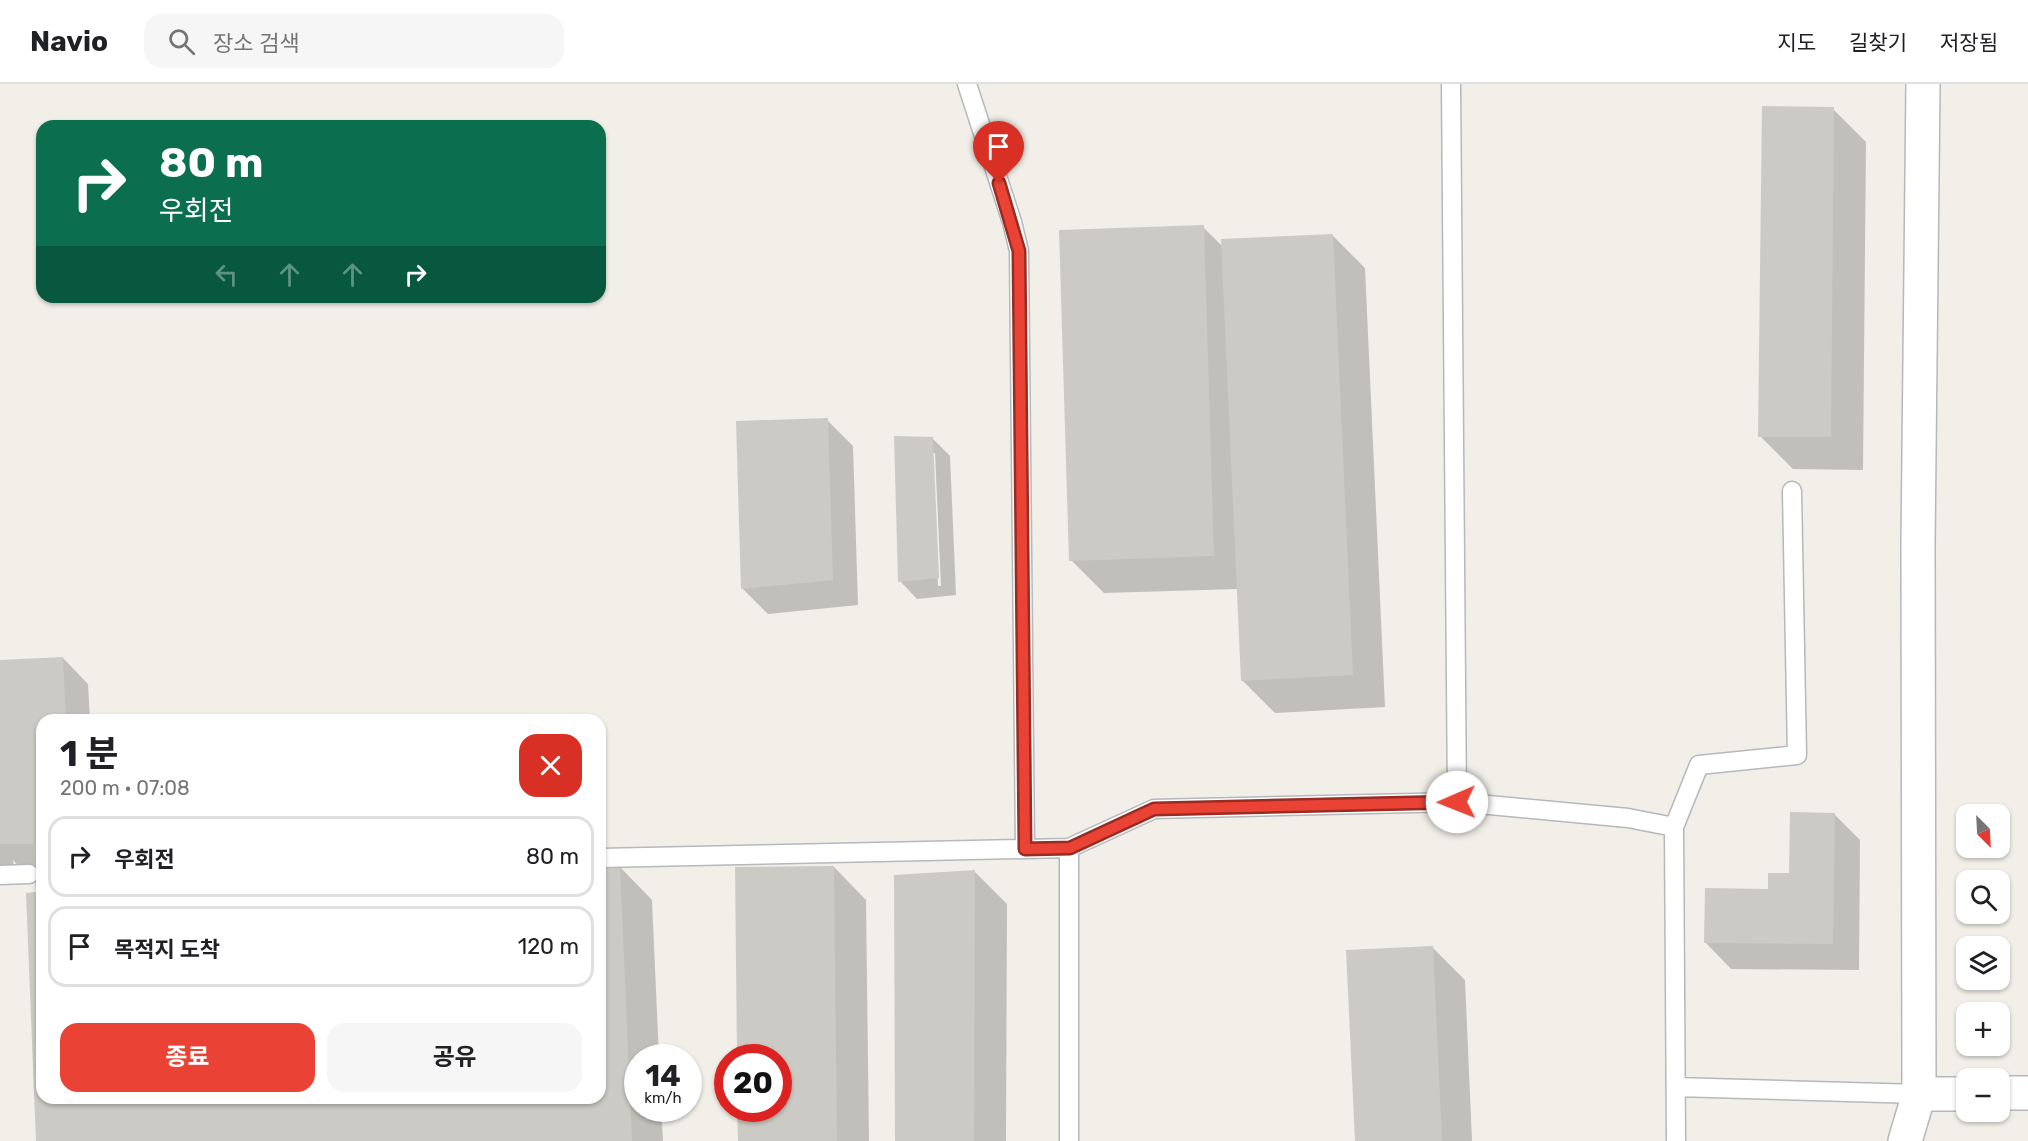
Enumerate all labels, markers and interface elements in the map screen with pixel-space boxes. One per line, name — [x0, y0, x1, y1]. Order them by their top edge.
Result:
search box — [144, 14, 564, 68]
text: Navio — [30, 25, 108, 58]
icon: search — [165, 25, 198, 58]
text: 장소 검색 — [213, 30, 299, 57]
text: 지도 — [1777, 30, 1816, 55]
text: 길찾기 — [1849, 30, 1907, 55]
text: 저장됨 — [1940, 30, 1998, 55]
pin — [973, 121, 1024, 183]
icon: arrive — [982, 130, 1015, 163]
text: 80 m — [159, 138, 263, 188]
icon: right — [60, 144, 138, 222]
text: 우회전 — [159, 195, 234, 227]
icon: left — [210, 258, 243, 291]
icon: ahead — [273, 258, 306, 291]
icon: ahead — [336, 258, 369, 291]
icon: right — [399, 258, 432, 291]
text: 1 분 — [60, 732, 119, 775]
button: close — [519, 734, 582, 797]
position arrow — [1425, 770, 1489, 834]
text: 200 m · 07:08 — [60, 776, 190, 800]
north arrow — [1956, 804, 2010, 858]
map controls — [1956, 804, 2010, 1122]
icon: right — [63, 840, 96, 873]
text: 80 m — [526, 843, 579, 870]
text: 우회전 — [114, 846, 175, 873]
button: search — [1956, 870, 2010, 924]
icon: arrive — [63, 930, 96, 963]
text: 120 m — [518, 933, 579, 960]
text: 목적지 도착 — [114, 936, 220, 963]
button: layers — [1956, 936, 2010, 990]
button: + — [1956, 1002, 2010, 1056]
button: 종료 — [60, 1023, 315, 1092]
button: 공유 — [327, 1023, 582, 1092]
speed limit sign: 20 — [714, 1044, 792, 1122]
text: 14 — [645, 1058, 681, 1094]
button: − — [1956, 1068, 2010, 1122]
text: km/h — [644, 1089, 682, 1107]

